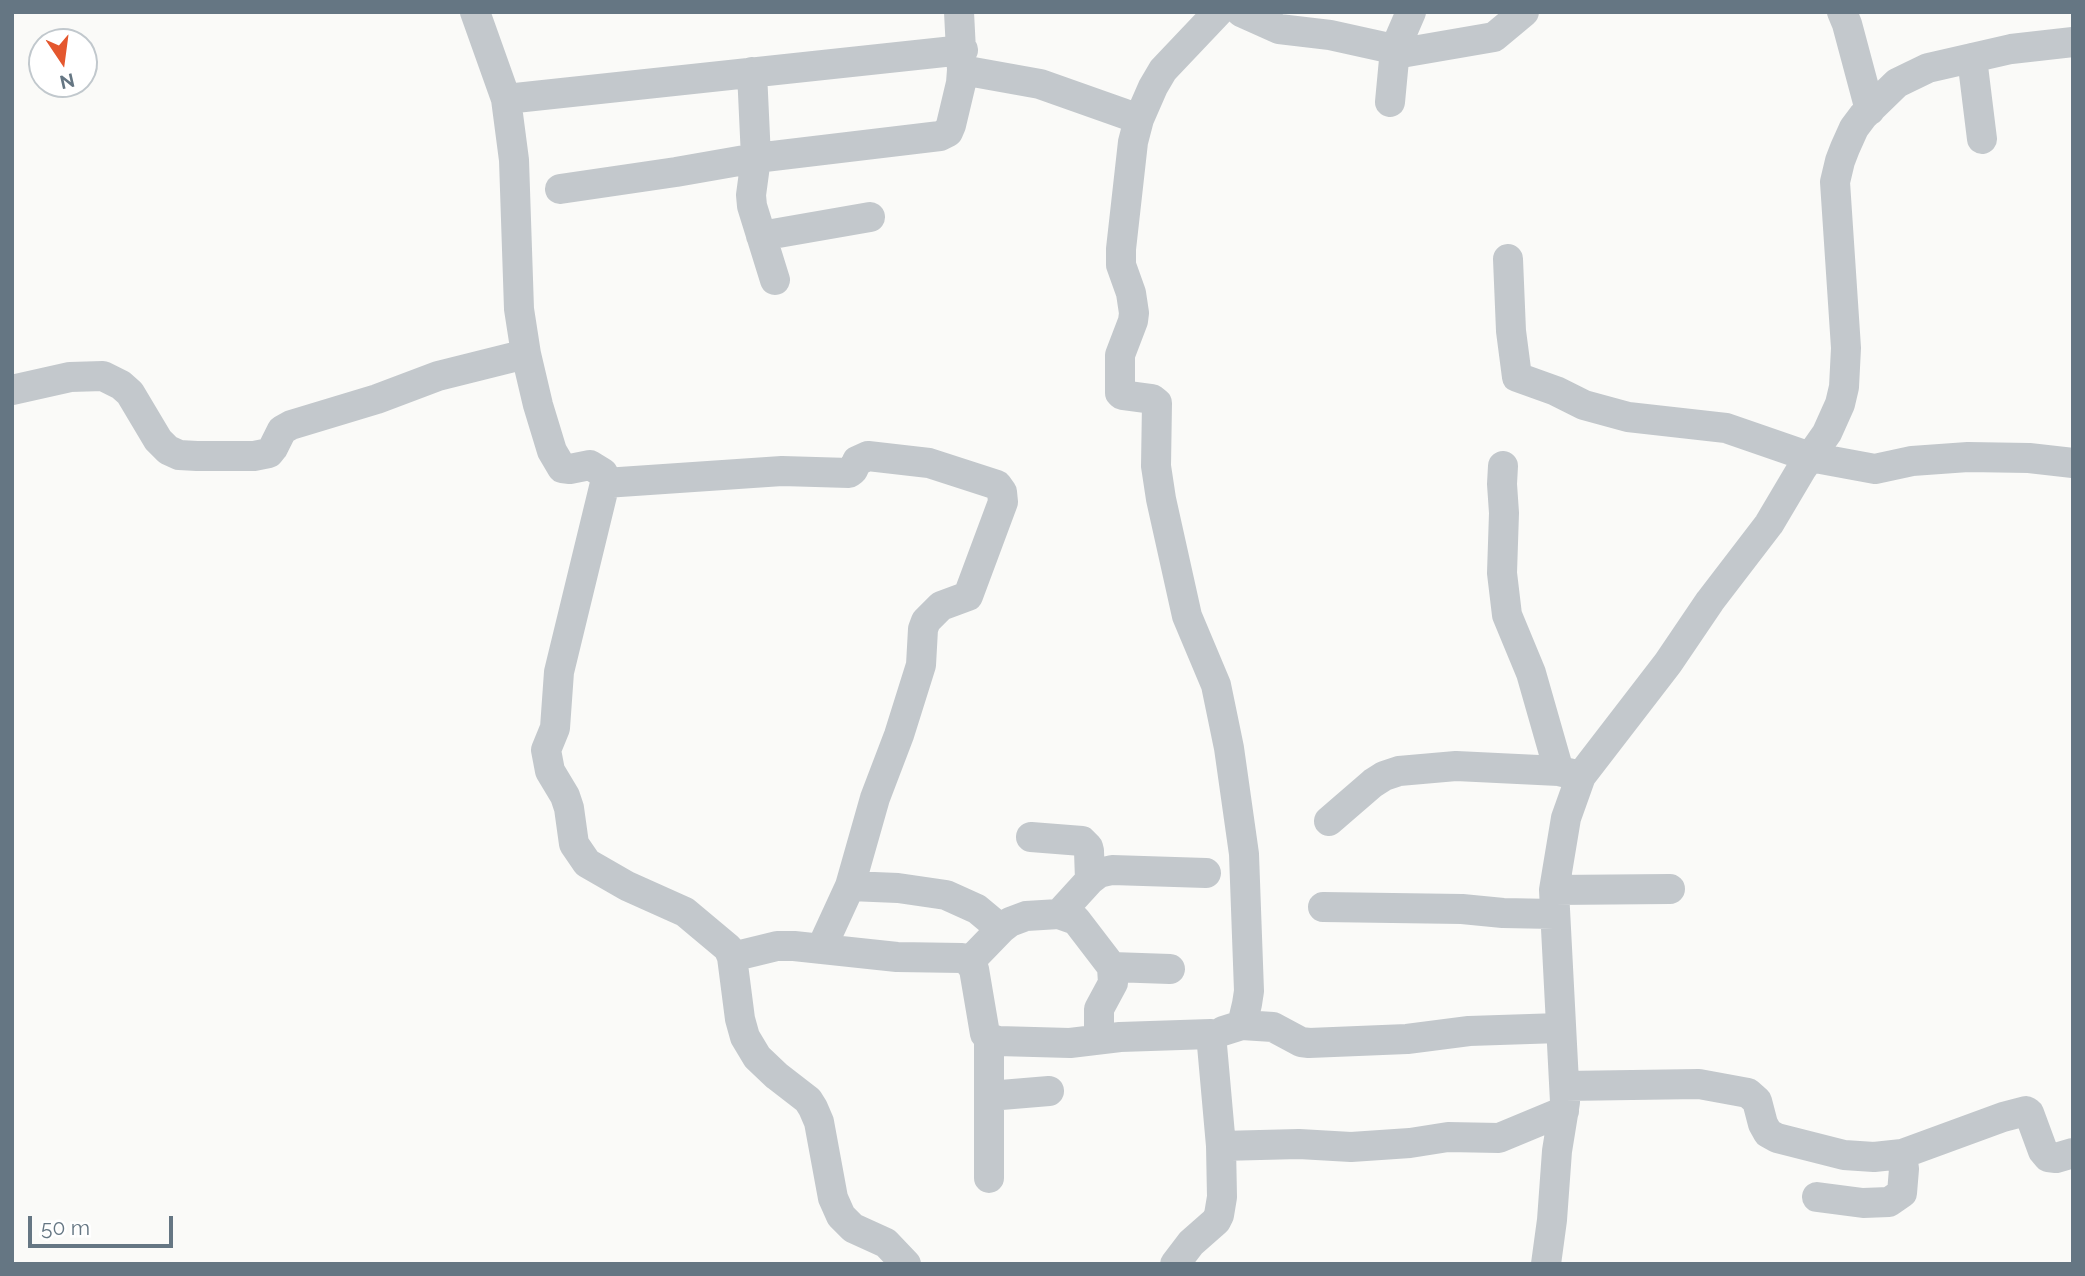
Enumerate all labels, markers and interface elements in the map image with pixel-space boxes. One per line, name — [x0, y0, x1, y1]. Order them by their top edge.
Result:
north arrow — [28, 28, 98, 98]
text: N — [58, 69, 77, 94]
scale bar — [32, 1202, 177, 1246]
text: 50 m — [41, 1215, 90, 1240]

